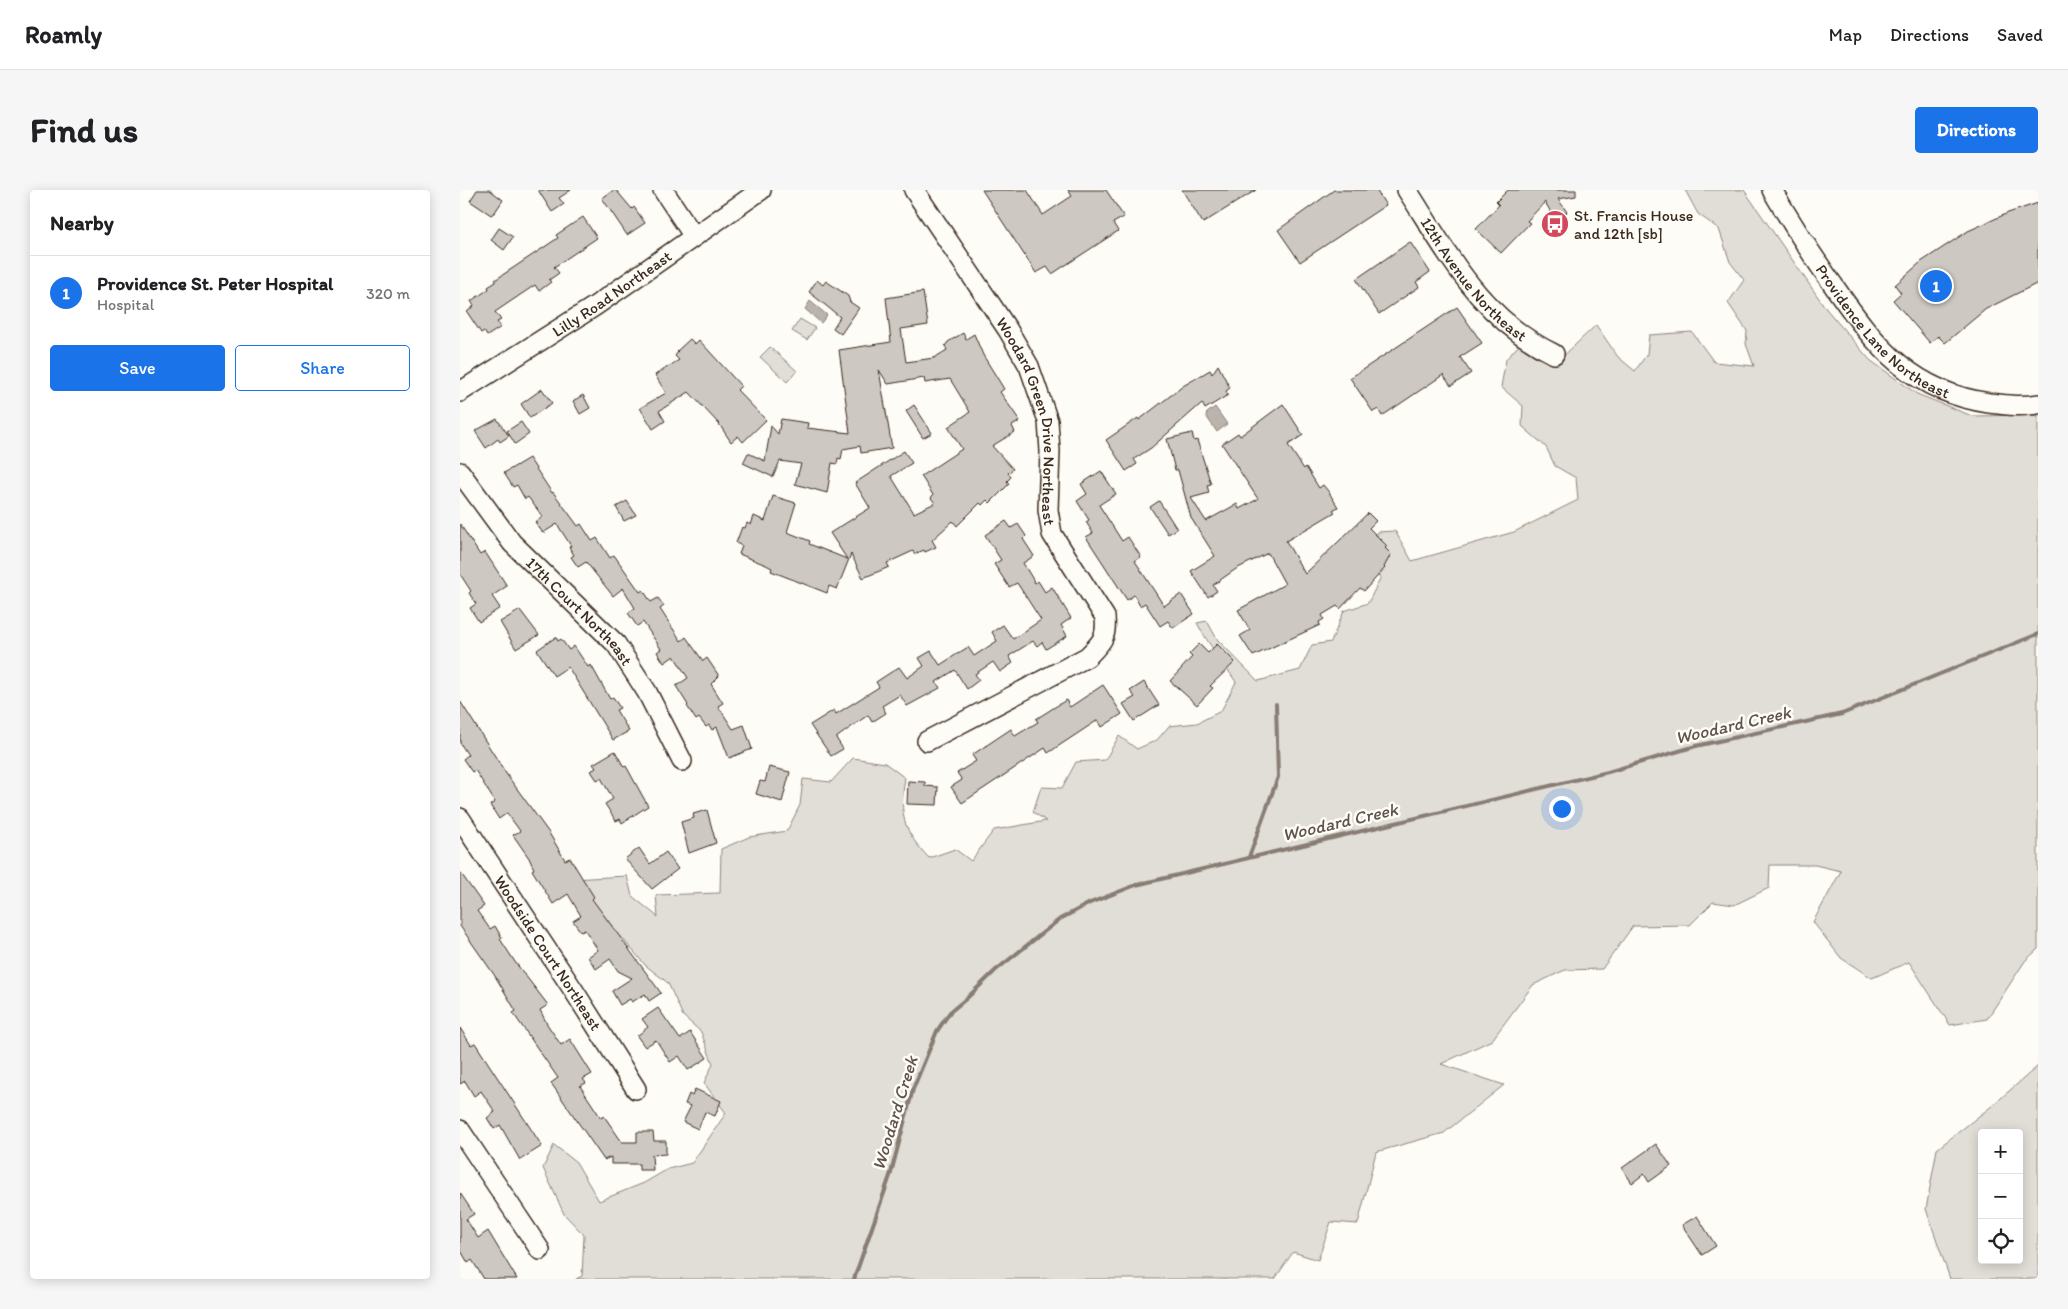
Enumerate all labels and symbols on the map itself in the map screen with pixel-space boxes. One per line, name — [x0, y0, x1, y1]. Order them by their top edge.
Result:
place label: St. Francis House and 12th [sb] — [1574, 206, 1693, 243]
bus stop icon: St. Francis House and 12th [sb] — [1540, 209, 1570, 239]
street label: 12th Avenue Northeast — [1417, 214, 1530, 346]
street label: Lilly Road Northeast — [549, 247, 675, 341]
street label: Providence Lane Northeast — [1812, 261, 1952, 402]
pin: 1 — [1920, 267, 1952, 305]
street label: Woodard Green Drive Northeast — [992, 314, 1059, 527]
street label: 17th Court Northeast — [522, 553, 636, 669]
water label: Woodard Creek — [1673, 701, 1795, 749]
your location — [1549, 796, 1575, 822]
water label: Woodard Creek — [1280, 798, 1402, 846]
street label: Woodside Court Northeast — [490, 872, 605, 1034]
water label: Woodard Creek — [867, 1052, 923, 1173]

